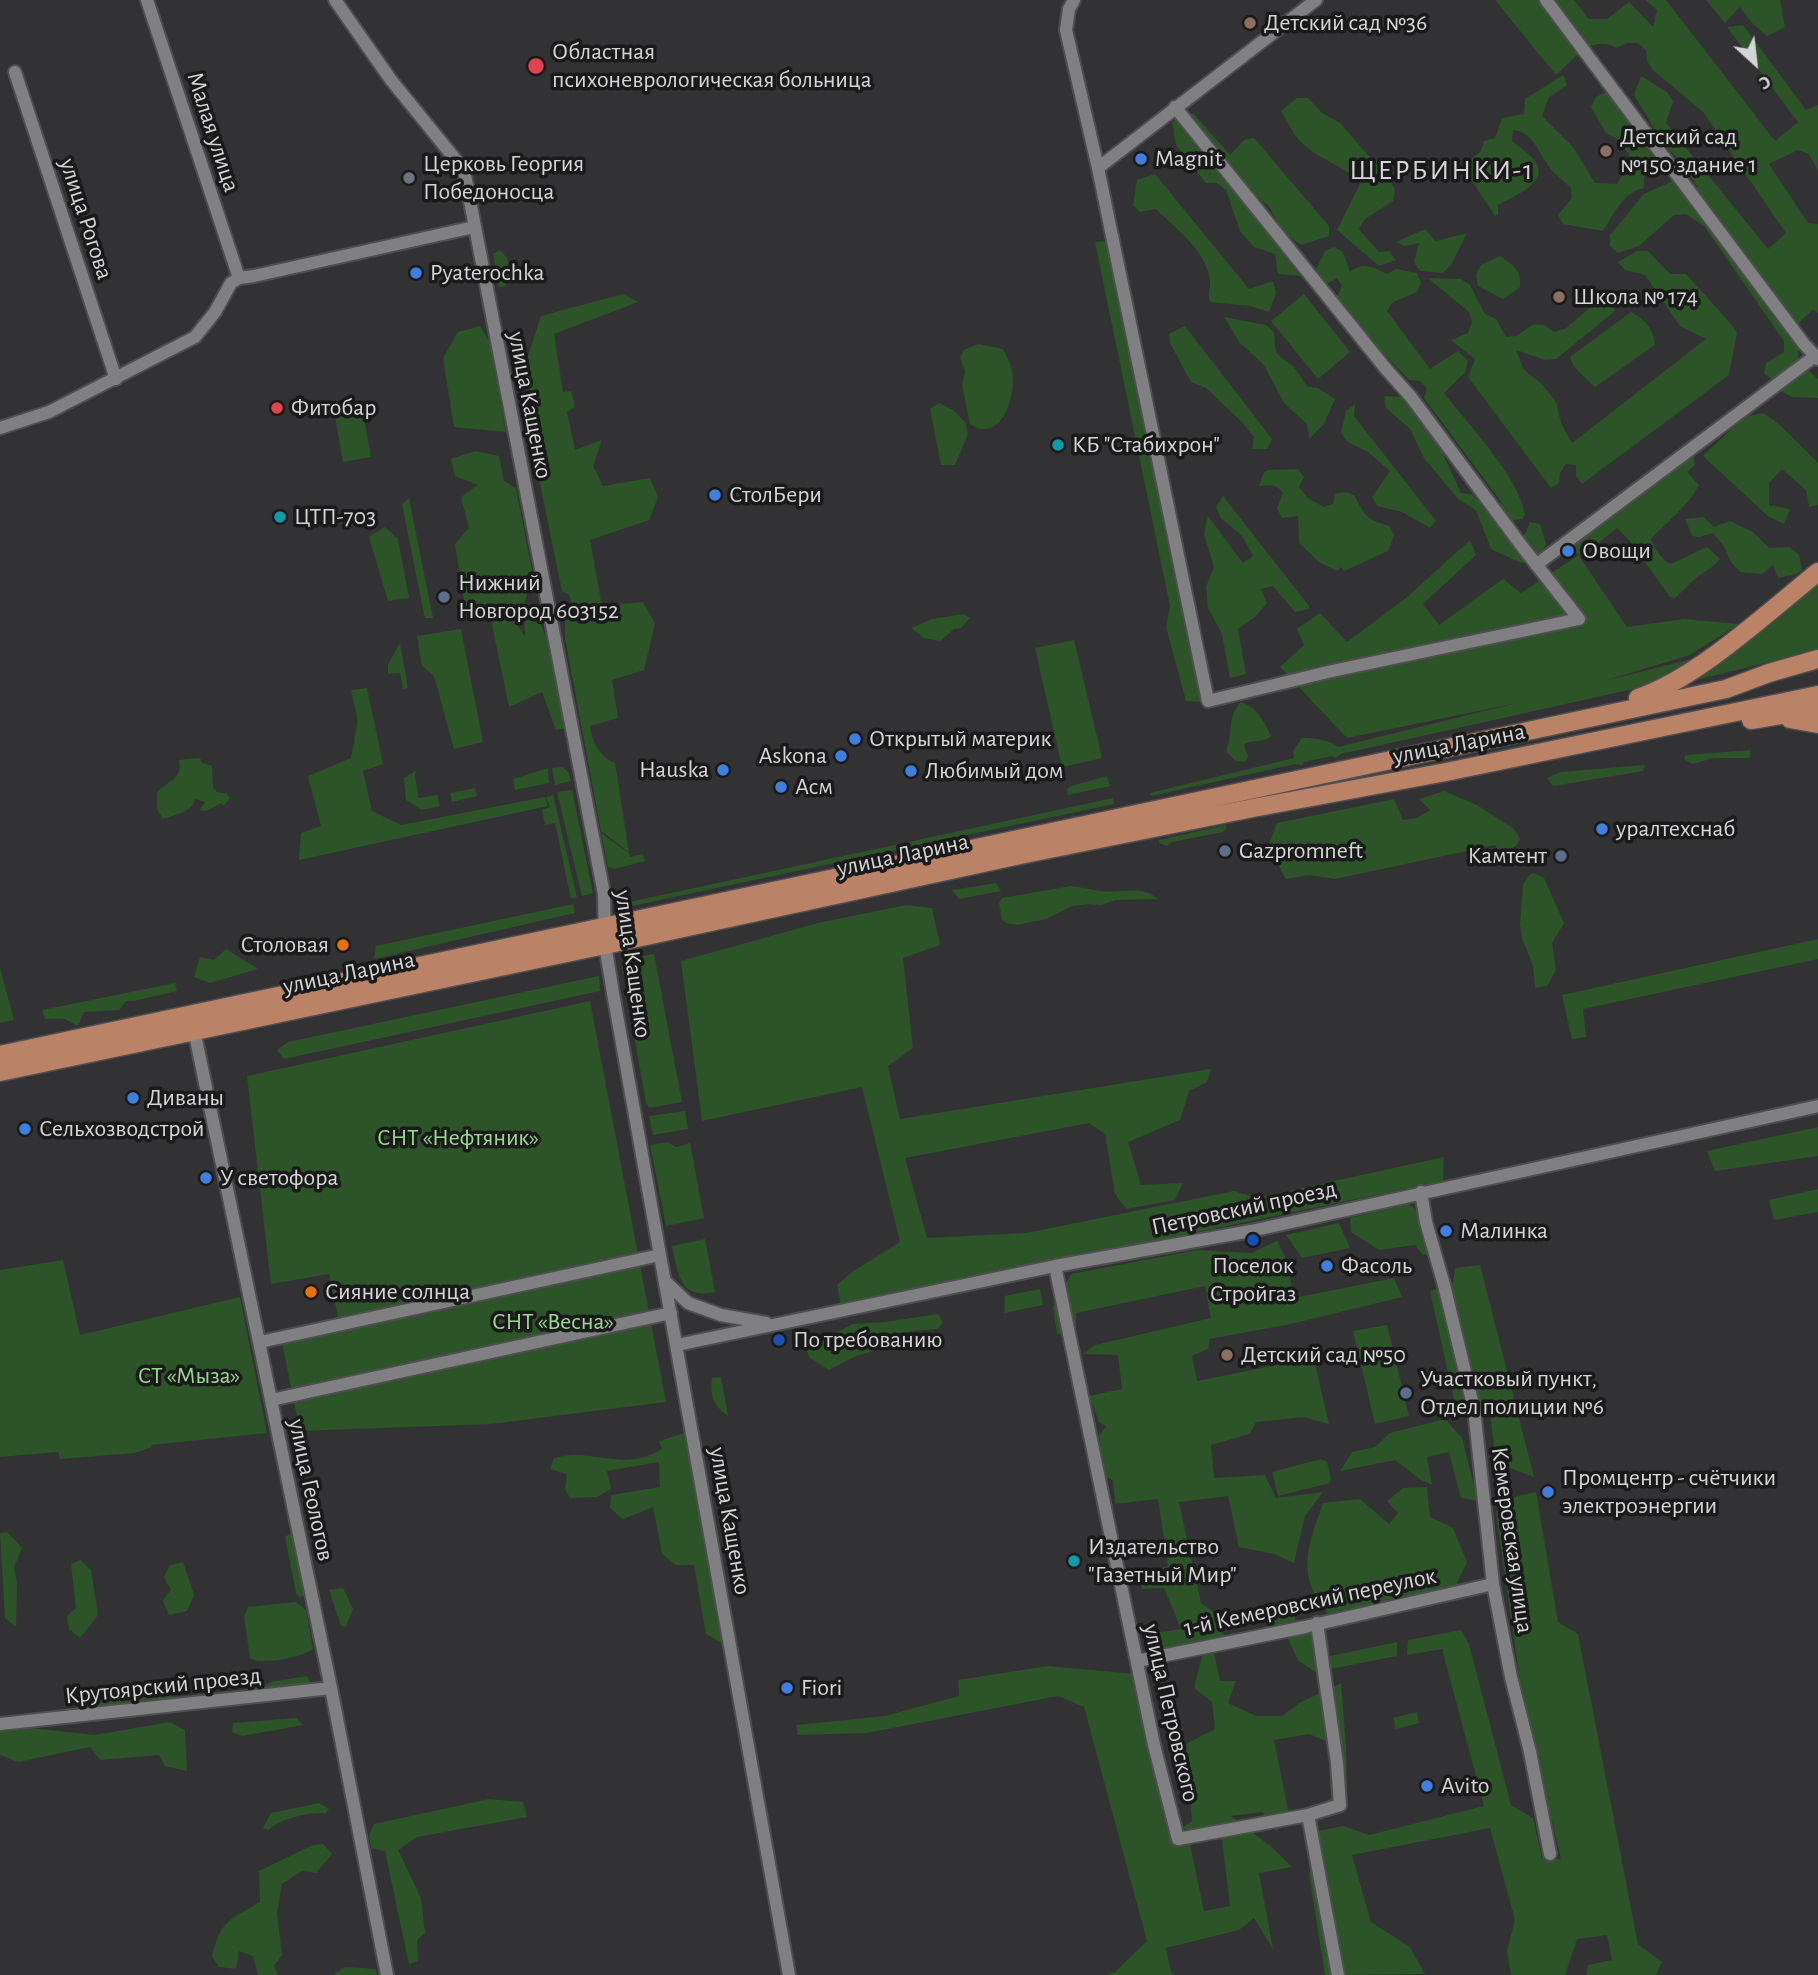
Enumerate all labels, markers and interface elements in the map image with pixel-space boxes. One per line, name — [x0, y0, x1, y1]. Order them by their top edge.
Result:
place label: Детский сад №36 — [1264, 9, 1427, 37]
marker: Детский сад №36 — [1242, 15, 1258, 31]
north arrow — [1720, 28, 1790, 98]
place label: Областная психоневрологическая больница — [552, 38, 872, 94]
marker: Областная психоневрологическая больница — [526, 56, 546, 76]
street label: Малая улица — [180, 68, 246, 196]
text: С — [1756, 71, 1774, 93]
place label: Детский сад №150 здание 1 — [1620, 123, 1757, 179]
marker: Детский сад №150 здание 1 — [1598, 143, 1614, 159]
place label: Magnit — [1155, 145, 1222, 173]
place label: Церковь Георгия Победоносца — [423, 150, 584, 206]
marker: Magnit — [1133, 151, 1149, 167]
district label: ЩЕРБИНКИ-1 — [1351, 154, 1533, 188]
street label: улица Рогова — [53, 155, 119, 283]
marker: Церковь Георгия Победоносца — [401, 170, 417, 186]
place label: Pyaterochka — [430, 259, 545, 287]
marker: Pyaterochka — [408, 265, 424, 281]
place label: Школа № 174 — [1573, 283, 1698, 311]
marker: Школа № 174 — [1551, 289, 1567, 305]
street label: улица Кащенко — [502, 329, 558, 481]
place label: Фитобар — [291, 394, 376, 422]
marker: Фитобар — [269, 400, 285, 416]
place label: КБ "Стабихрон" — [1072, 431, 1220, 459]
marker: КБ "Стабихрон" — [1050, 437, 1066, 453]
place label: СтолБери — [729, 481, 822, 509]
marker: СтолБери — [707, 487, 723, 503]
place label: ЦТП-703 — [294, 503, 376, 531]
marker: ЦТП-703 — [272, 509, 288, 525]
place label: Овощи — [1582, 537, 1651, 565]
marker: Овощи — [1560, 543, 1576, 559]
place label: Нижний Новгород 603152 — [458, 569, 619, 625]
marker: Нижний Новгород 603152 — [436, 589, 452, 605]
street label: улица Ларина — [1390, 717, 1528, 771]
place label: Открытый материк — [869, 725, 1051, 753]
marker: Открытый материк — [847, 731, 863, 747]
place label: Askona — [759, 742, 827, 770]
marker: Askona — [833, 748, 849, 764]
place label: Hauska — [639, 756, 709, 784]
place label: Любимый дом — [925, 757, 1063, 785]
marker: Hauska — [715, 762, 731, 778]
marker: Любимый дом — [903, 763, 919, 779]
place label: Асм — [795, 773, 833, 801]
marker: Асм — [773, 779, 789, 795]
place label: уралтехснаб — [1616, 815, 1735, 843]
marker: уралтехснаб — [1594, 821, 1610, 837]
street label: улица Ларина — [834, 827, 972, 883]
place label: Gazpromneft — [1239, 837, 1363, 865]
place label: Камтент — [1467, 842, 1547, 870]
marker: Gazpromneft — [1217, 843, 1233, 859]
marker: Камтент — [1553, 848, 1569, 864]
street label: улица Кащенко — [608, 888, 658, 1040]
place label: Столовая — [241, 931, 329, 959]
marker: Столовая — [335, 937, 351, 953]
street label: улица Ларина — [280, 945, 418, 1001]
place label: Диваны — [147, 1084, 224, 1112]
marker: Диваны — [125, 1090, 141, 1106]
place label: Сельхозводстрой — [39, 1115, 205, 1143]
marker: Сельхозводстрой — [17, 1121, 33, 1137]
park label: СНТ «Нефтяник» — [377, 1124, 539, 1152]
place label: У светофора — [220, 1164, 338, 1192]
marker: У светофора — [198, 1170, 214, 1186]
street label: Петровский проезд — [1149, 1174, 1339, 1242]
place label: Малинка — [1460, 1217, 1548, 1245]
marker: Малинка — [1438, 1223, 1454, 1239]
marker: Поселок Стройгаз — [1245, 1232, 1261, 1248]
place label: Поселок Стройгаз — [1210, 1252, 1296, 1308]
place label: Фасоль — [1341, 1252, 1412, 1280]
marker: Фасоль — [1319, 1258, 1335, 1274]
place label: Сияние солнца — [325, 1278, 470, 1306]
marker: Сияние солнца — [303, 1284, 319, 1300]
park label: СНТ «Весна» — [492, 1308, 614, 1336]
place label: По требованию — [793, 1326, 942, 1354]
marker: По требованию — [771, 1332, 787, 1348]
place label: Детский сад №50 — [1241, 1341, 1406, 1369]
marker: Детский сад №50 — [1219, 1347, 1235, 1363]
park label: СТ «Мыза» — [138, 1362, 240, 1390]
place label: Участковый пункт, Отдел полиции №6 — [1420, 1365, 1604, 1421]
marker: Участковый пункт, Отдел полиции №6 — [1398, 1385, 1414, 1401]
street label: улица Геологов — [282, 1416, 340, 1564]
street label: улица Кащенко — [703, 1445, 757, 1597]
street label: Кемеровская улица — [1485, 1445, 1539, 1635]
place label: Промцентр - счётчики электроэнергии — [1562, 1464, 1776, 1520]
marker: Промцентр - счётчики электроэнергии — [1540, 1484, 1556, 1500]
place label: Издательство "Газетный Мир" — [1088, 1533, 1237, 1589]
marker: Издательство "Газетный Мир" — [1066, 1553, 1082, 1569]
street label: 1-й Кемеровский переулок — [1181, 1561, 1439, 1643]
street label: улица Петровского — [1137, 1621, 1205, 1805]
street label: Крутоярский проезд — [63, 1661, 263, 1711]
place label: Fiori — [801, 1674, 842, 1702]
marker: Fiori — [779, 1680, 795, 1696]
place label: Avito — [1441, 1772, 1489, 1800]
marker: Avito — [1419, 1778, 1435, 1794]

